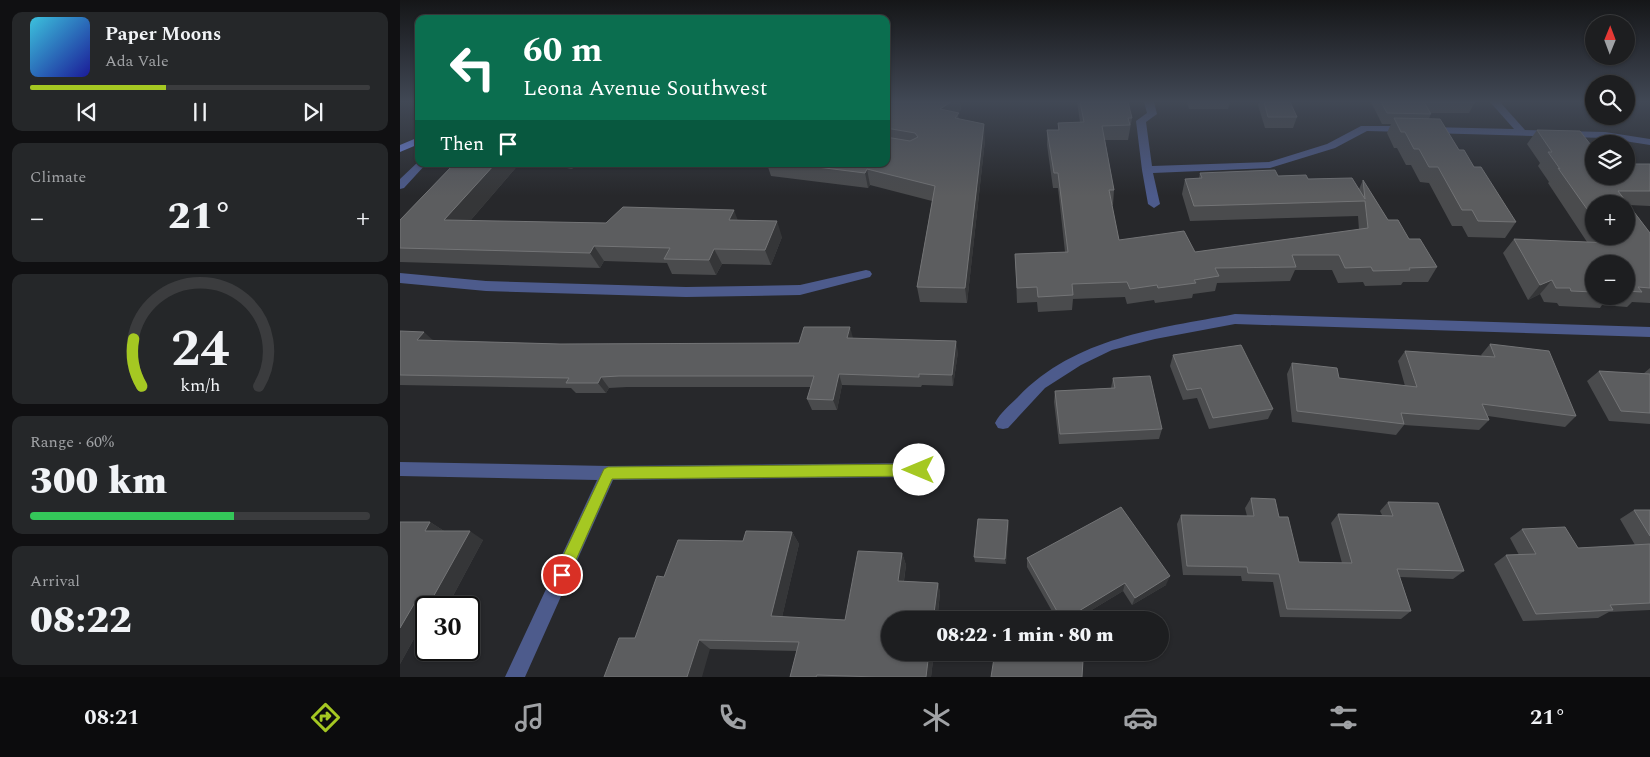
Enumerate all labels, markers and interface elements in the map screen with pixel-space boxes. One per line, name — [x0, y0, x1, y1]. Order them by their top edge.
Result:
north arrow — [1585, 15, 1635, 65]
map controls — [1585, 15, 1635, 305]
text: Paper Moons — [105, 20, 221, 49]
text: 60 m — [523, 24, 603, 77]
icon: left — [440, 35, 505, 100]
text: Ada Vale — [105, 49, 169, 73]
text: Leona Avenue Southwest — [523, 72, 768, 105]
button: search — [1585, 75, 1635, 125]
icon: previous — [73, 98, 101, 126]
icon: pause — [186, 98, 214, 126]
icon: next — [299, 98, 327, 126]
text: Then — [440, 130, 484, 159]
icon: arrive — [494, 130, 522, 158]
button: layers — [1585, 135, 1635, 185]
text: Climate — [30, 165, 86, 189]
text: 21° — [168, 188, 232, 246]
button: + — [1585, 195, 1635, 245]
text: − — [30, 197, 44, 240]
text: + — [356, 197, 370, 240]
button: − — [1585, 255, 1635, 305]
text: 24 — [171, 310, 229, 389]
text: km/h — [180, 372, 220, 399]
text: Range · 60% — [30, 430, 114, 454]
position arrow — [892, 443, 944, 495]
text: 300 km — [30, 453, 167, 511]
pin — [541, 554, 583, 596]
icon: arrive — [548, 561, 576, 589]
text: Arrival — [30, 569, 80, 593]
text: 08:22 — [30, 592, 132, 650]
speed limit sign: 30 — [415, 596, 480, 661]
text: 08:22 · 1 min · 80 m — [936, 621, 1114, 650]
icon: directions — [308, 700, 343, 735]
icon: music — [512, 700, 547, 735]
icon: phone — [715, 700, 750, 735]
icon: climate — [919, 700, 954, 735]
icon: car — [1123, 700, 1158, 735]
icon: filters — [1326, 700, 1361, 735]
text: 08:21 — [84, 701, 140, 734]
text: 21° — [1530, 701, 1566, 734]

